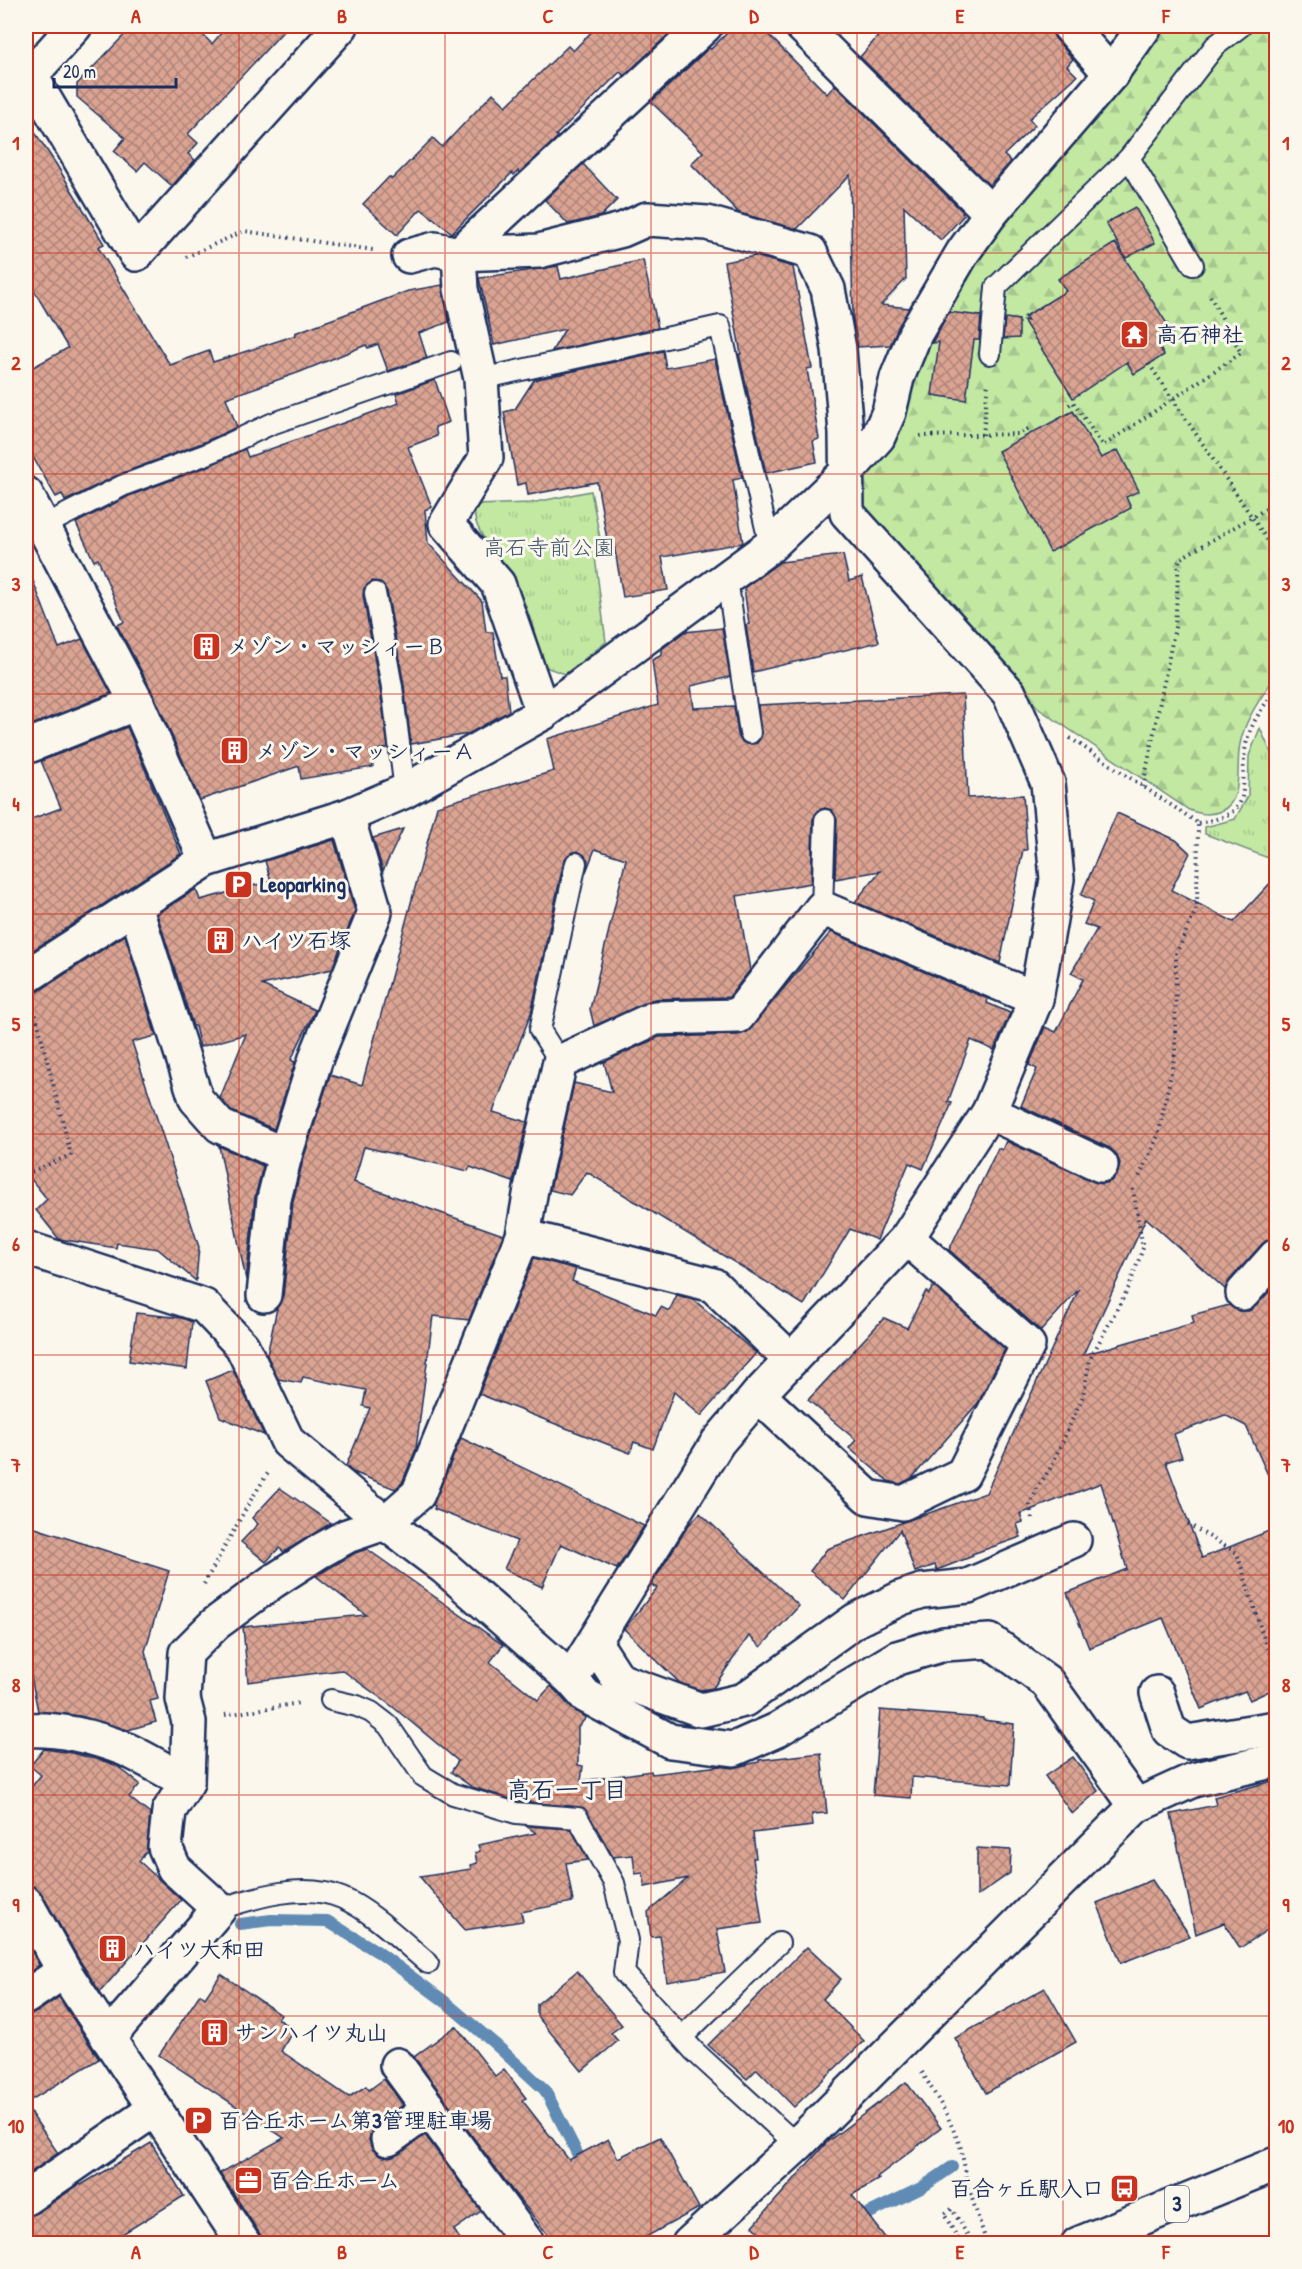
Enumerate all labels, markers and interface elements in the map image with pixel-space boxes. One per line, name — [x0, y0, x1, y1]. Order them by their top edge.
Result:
text: A — [131, 2, 141, 29]
text: B — [337, 2, 347, 29]
text: C — [543, 2, 554, 29]
text: D — [749, 2, 759, 29]
text: E — [956, 2, 965, 29]
text: F — [1161, 2, 1171, 29]
scale bar — [54, 51, 176, 89]
text: 20 m — [63, 59, 96, 84]
text: 1 — [12, 129, 20, 156]
text: 1 — [1282, 129, 1290, 156]
temple icon: 高石神社 — [1119, 318, 1151, 350]
place label: 高石神社 — [1156, 319, 1244, 349]
text: 2 — [11, 349, 21, 376]
text: 2 — [1281, 349, 1291, 376]
park label: 高石寺前公園 — [483, 532, 615, 562]
text: 3 — [12, 570, 21, 597]
text: 3 — [1282, 570, 1291, 597]
building icon: メゾン・マッシィーＢ — [190, 630, 222, 662]
place label: メゾン・マッシィーＢ — [227, 631, 447, 661]
building icon: メゾン・マッシィーＡ — [218, 735, 250, 767]
place label: メゾン・マッシィーＡ — [255, 736, 475, 766]
text: 4 — [12, 790, 20, 817]
text: 4 — [1282, 790, 1290, 817]
parking icon: Leoparking — [223, 868, 255, 900]
place label: Leoparking — [260, 869, 346, 900]
building icon: ハイツ石塚 — [204, 924, 236, 956]
place label: ハイツ石塚 — [241, 925, 351, 955]
text: 5 — [12, 1010, 21, 1037]
text: 5 — [1282, 1010, 1291, 1037]
text: 6 — [12, 1230, 20, 1257]
text: 6 — [1282, 1230, 1290, 1257]
text: 7 — [10, 1451, 21, 1478]
text: 7 — [1280, 1451, 1291, 1478]
text: 8 — [12, 1671, 21, 1698]
text: 8 — [1282, 1671, 1291, 1698]
district label: 高石一丁目 — [507, 1773, 627, 1805]
text: 9 — [12, 1891, 20, 1918]
text: 9 — [1282, 1891, 1290, 1918]
building icon: ハイツ大和田 — [96, 1933, 128, 1965]
place label: ハイツ大和田 — [133, 1934, 265, 1964]
building icon: サンハイツ丸山 — [198, 2016, 230, 2048]
place label: サンハイツ丸山 — [235, 2017, 388, 2047]
parking icon: 百合丘ホーム第3管理駐車場 — [182, 2104, 214, 2136]
place label: 百合丘ホーム第3管理駐車場 — [219, 2105, 492, 2135]
text: 10 — [8, 2112, 24, 2139]
text: 10 — [1278, 2112, 1294, 2139]
office icon: 百合丘ホーム — [232, 2164, 264, 2196]
place label: 百合丘ホーム — [269, 2165, 400, 2195]
bus stop icon: 百合ヶ丘駅入口 — [1109, 2172, 1141, 2204]
place label: 百合ヶ丘駅入口 — [950, 2173, 1104, 2203]
road number: 3 — [1165, 2186, 1189, 2222]
text: A — [131, 2238, 141, 2265]
text: B — [337, 2238, 347, 2265]
text: C — [543, 2238, 554, 2265]
text: D — [749, 2238, 759, 2265]
text: E — [956, 2238, 965, 2265]
text: F — [1161, 2238, 1171, 2265]

